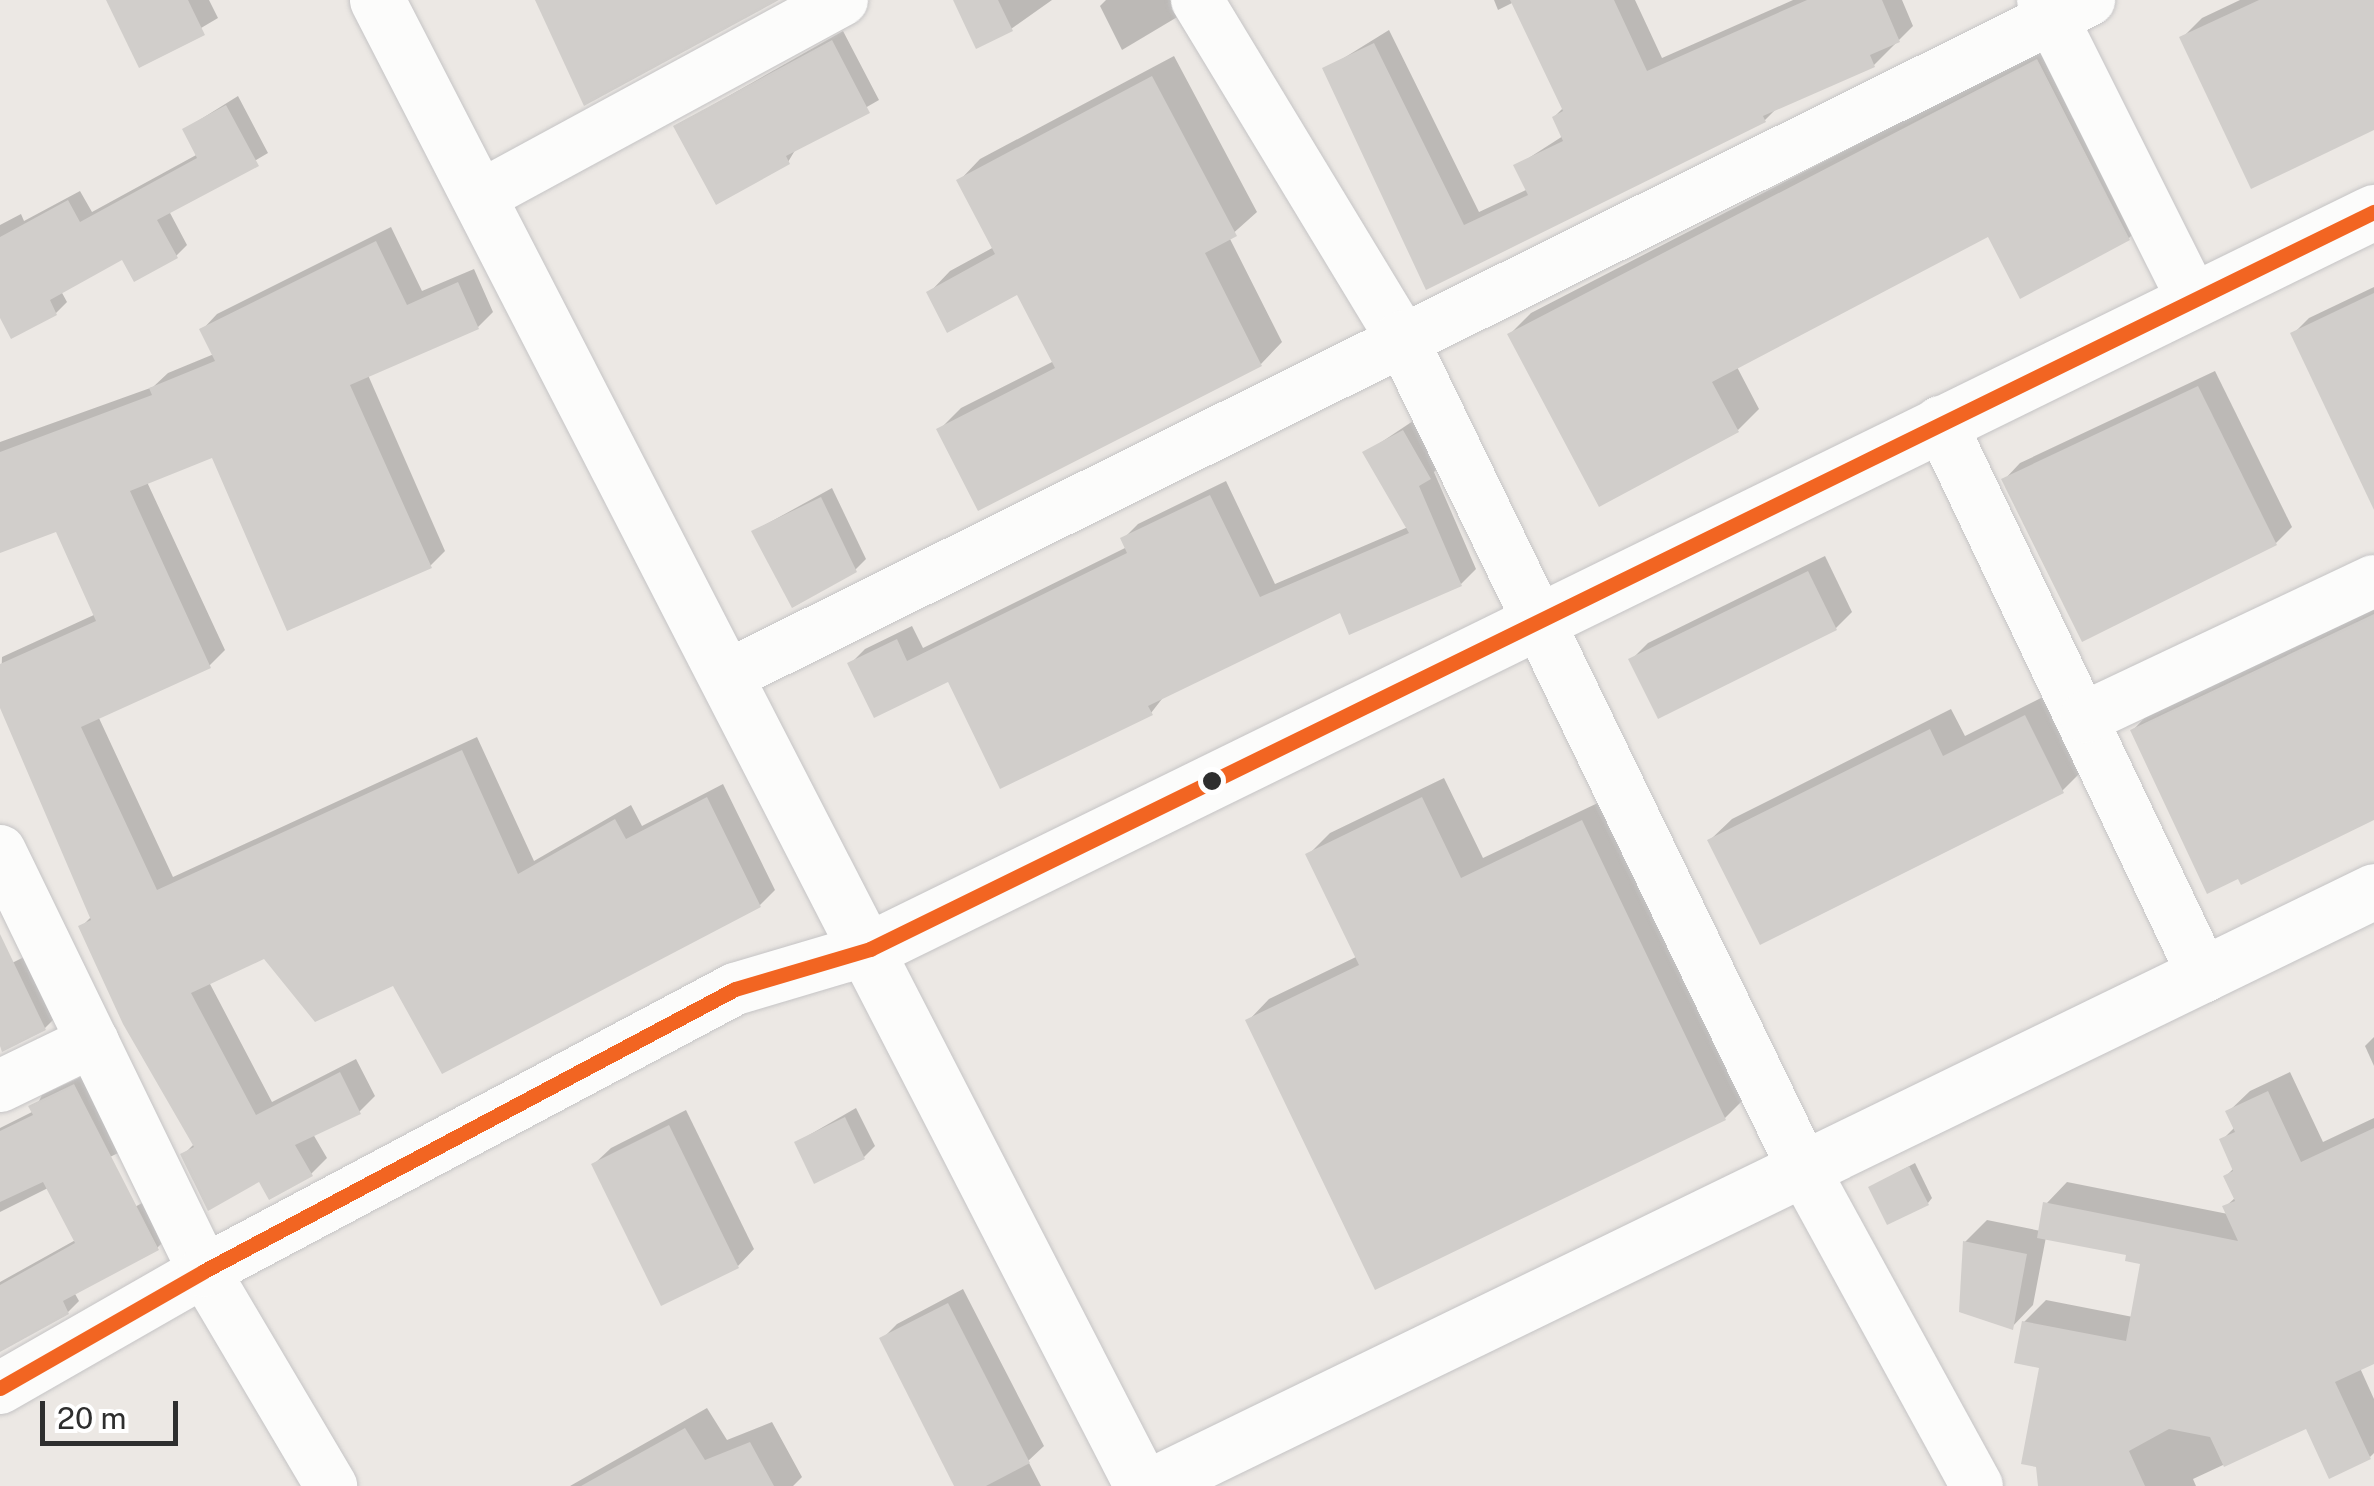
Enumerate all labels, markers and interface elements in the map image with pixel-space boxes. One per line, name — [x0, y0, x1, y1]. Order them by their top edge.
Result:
unlabelled marker — [1202, 771, 1222, 791]
scale bar — [45, 1381, 182, 1443]
text: 20 m — [57, 1400, 126, 1436]

